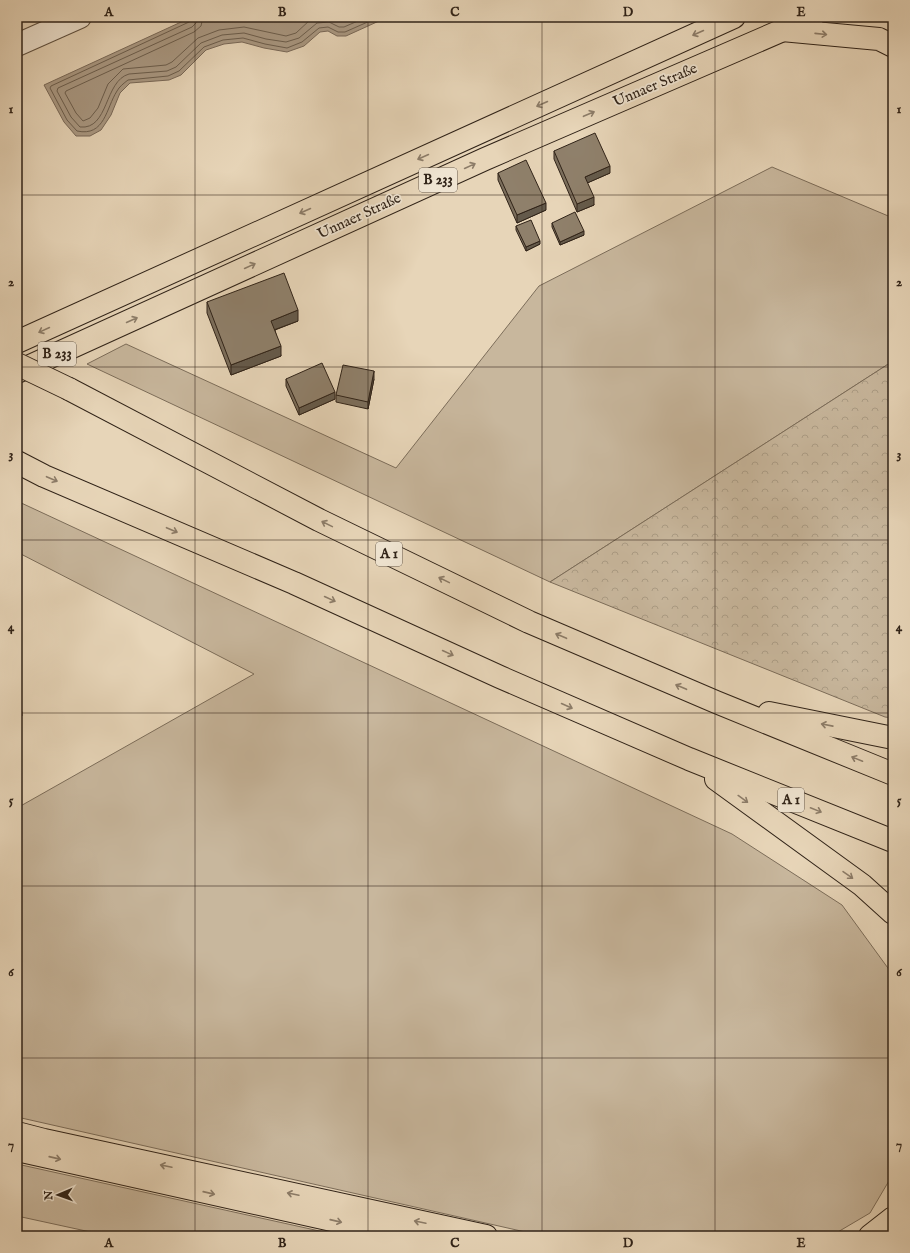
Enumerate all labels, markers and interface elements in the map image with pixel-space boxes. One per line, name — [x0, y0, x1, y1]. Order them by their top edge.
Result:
text: A — [104, 4, 115, 21]
text: B — [278, 4, 287, 21]
text: C — [450, 4, 460, 21]
text: D — [623, 4, 634, 21]
text: E — [796, 4, 806, 21]
one-way arrow — [693, 30, 705, 37]
one-way arrow — [814, 30, 827, 37]
street label: Unnaer Straße — [610, 59, 700, 111]
text: 1 — [9, 101, 14, 118]
one-way arrow — [536, 101, 548, 108]
text: 1 — [897, 101, 902, 118]
one-way arrow — [583, 109, 595, 117]
one-way arrow — [417, 154, 429, 162]
one-way arrow — [464, 162, 476, 169]
road number: B 233 — [419, 168, 457, 192]
street label: Unnaer Straße — [314, 188, 404, 244]
one-way arrow — [299, 208, 311, 215]
one-way arrow — [244, 262, 256, 269]
text: 2 — [8, 274, 14, 291]
text: 2 — [896, 274, 902, 291]
one-way arrow — [125, 316, 137, 323]
one-way arrow — [38, 327, 50, 334]
road number: B 233 — [38, 342, 76, 366]
text: 3 — [9, 446, 14, 463]
text: 3 — [897, 446, 902, 463]
one-way arrow — [46, 476, 58, 484]
one-way arrow — [321, 520, 333, 527]
one-way arrow — [165, 527, 177, 535]
road number: A 1 — [376, 542, 402, 566]
one-way arrow — [438, 576, 450, 583]
one-way arrow — [323, 596, 335, 603]
text: 4 — [8, 619, 15, 636]
text: 4 — [896, 619, 903, 636]
one-way arrow — [556, 631, 568, 639]
one-way arrow — [442, 650, 454, 657]
one-way arrow — [675, 683, 687, 690]
one-way arrow — [560, 703, 572, 710]
one-way arrow — [821, 720, 834, 728]
one-way arrow — [851, 755, 863, 762]
road number: A 1 — [778, 788, 804, 812]
text: 5 — [9, 792, 14, 809]
text: 5 — [897, 792, 902, 809]
one-way arrow — [738, 795, 749, 803]
one-way arrow — [810, 807, 822, 815]
one-way arrow — [843, 871, 854, 879]
text: 6 — [8, 964, 14, 981]
text: 6 — [896, 964, 902, 981]
text: 7 — [8, 1137, 14, 1154]
text: 7 — [896, 1137, 902, 1154]
one-way arrow — [48, 1155, 61, 1163]
one-way arrow — [160, 1162, 173, 1170]
north arrow — [38, 1175, 78, 1215]
one-way arrow — [202, 1189, 215, 1197]
text: N — [42, 1190, 56, 1201]
one-way arrow — [287, 1190, 300, 1198]
one-way arrow — [329, 1217, 342, 1225]
one-way arrow — [414, 1217, 427, 1225]
text: A — [104, 1235, 115, 1252]
text: B — [278, 1235, 287, 1252]
text: C — [450, 1235, 460, 1252]
text: D — [623, 1235, 634, 1252]
text: E — [796, 1235, 806, 1252]

